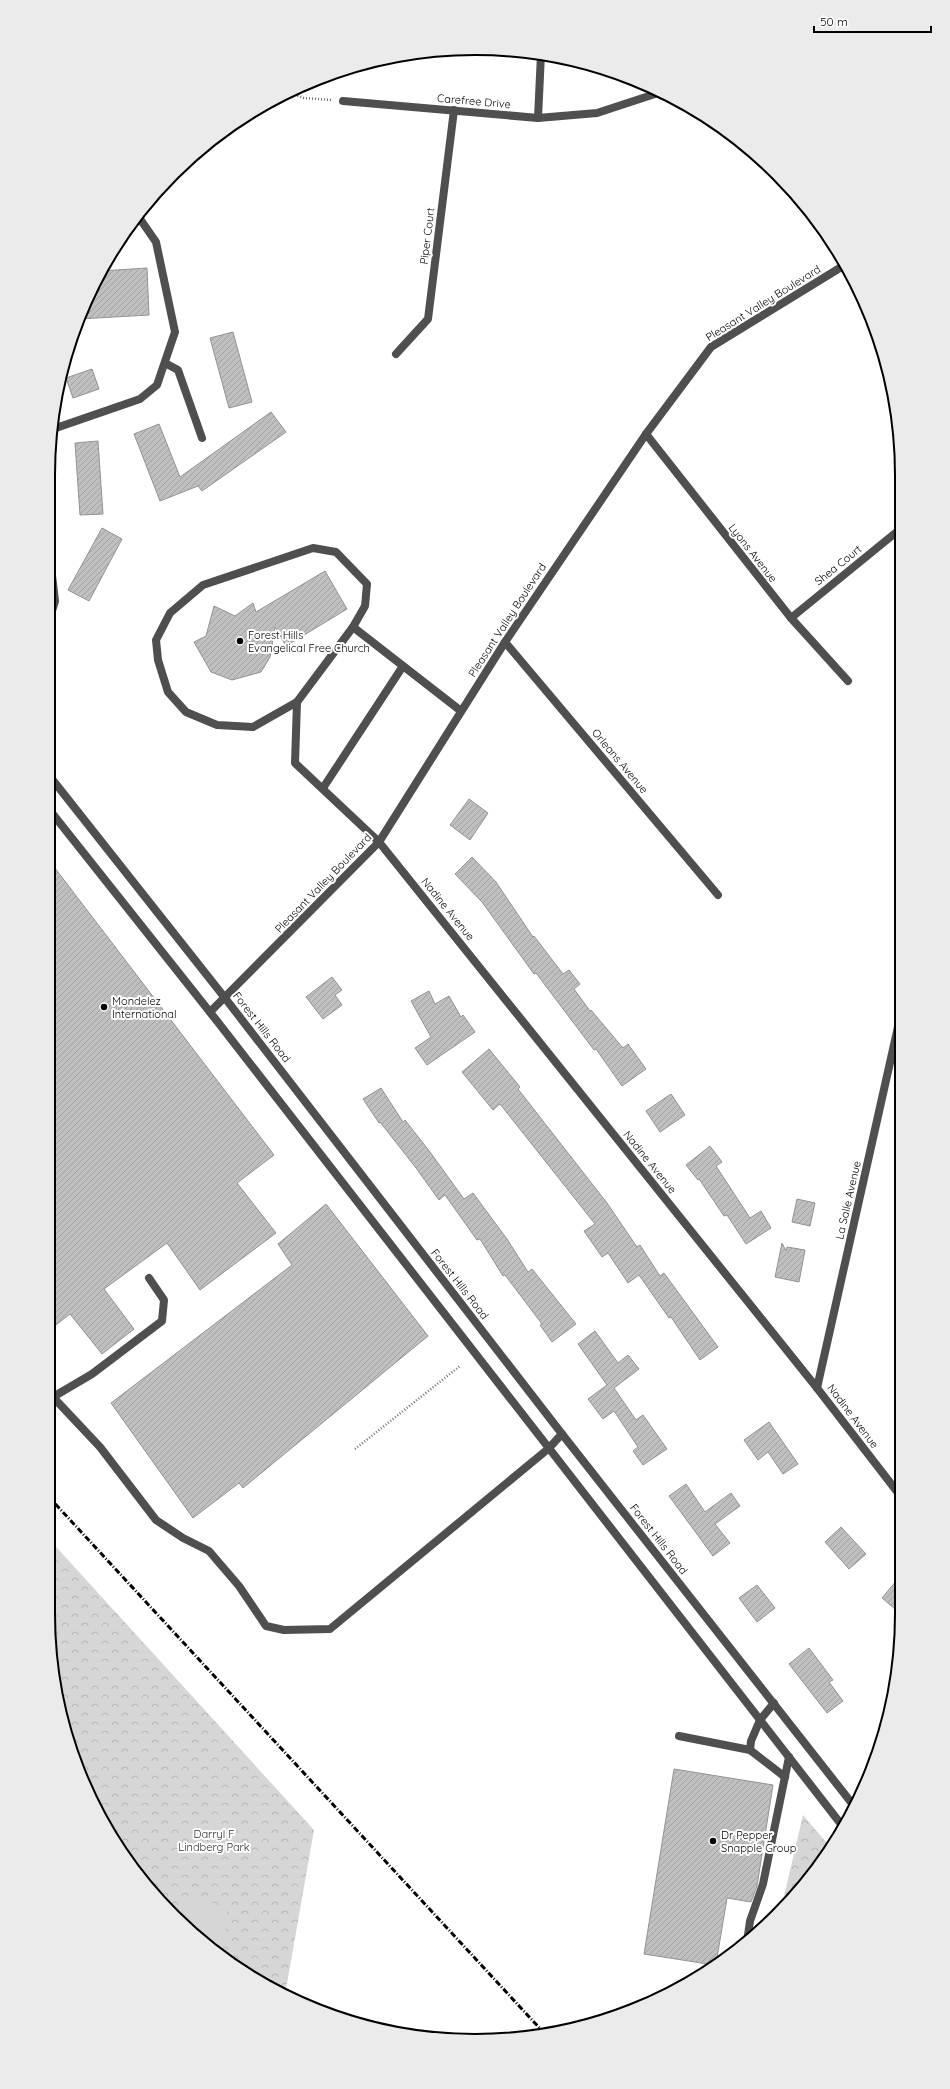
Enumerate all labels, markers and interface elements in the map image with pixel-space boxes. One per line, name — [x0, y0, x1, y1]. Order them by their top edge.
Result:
scale bar — [814, 8, 931, 34]
text: 50 m — [820, 14, 848, 29]
street label: Carefree Drive — [437, 91, 511, 111]
street label: Piper Court — [417, 207, 437, 265]
street label: Pleasant Valley Boulevard — [703, 262, 823, 344]
street label: Lyons Avenue — [726, 521, 780, 585]
street label: Shea Court — [812, 542, 865, 588]
street label: Pleasant Valley Boulevard — [465, 560, 549, 680]
place label: Forest Hills Evangelical Free Church — [248, 628, 370, 655]
marker: Forest Hills Evangelical Free Church — [235, 636, 245, 646]
street label: Orleans Avenue — [589, 726, 651, 796]
street label: Pleasant Valley Boulevard — [272, 830, 374, 936]
street label: Nadine Avenue — [418, 875, 478, 943]
street label: Forest Hills Road — [230, 989, 294, 1065]
place label: Mondelez International — [112, 994, 177, 1021]
marker: Mondelez International — [99, 1002, 109, 1012]
street label: Nadine Avenue — [620, 1128, 680, 1196]
street label: La Salle Avenue — [832, 1159, 864, 1241]
street label: Forest Hills Road — [428, 1246, 492, 1322]
street label: Nadine Avenue — [824, 1381, 882, 1451]
street label: Forest Hills Road — [627, 1501, 691, 1577]
park label: Darryl F Lindberg Park — [178, 1827, 250, 1854]
place label: Dr Pepper Snapple Group — [721, 1828, 797, 1855]
marker: Dr Pepper Snapple Group — [708, 1836, 718, 1846]

